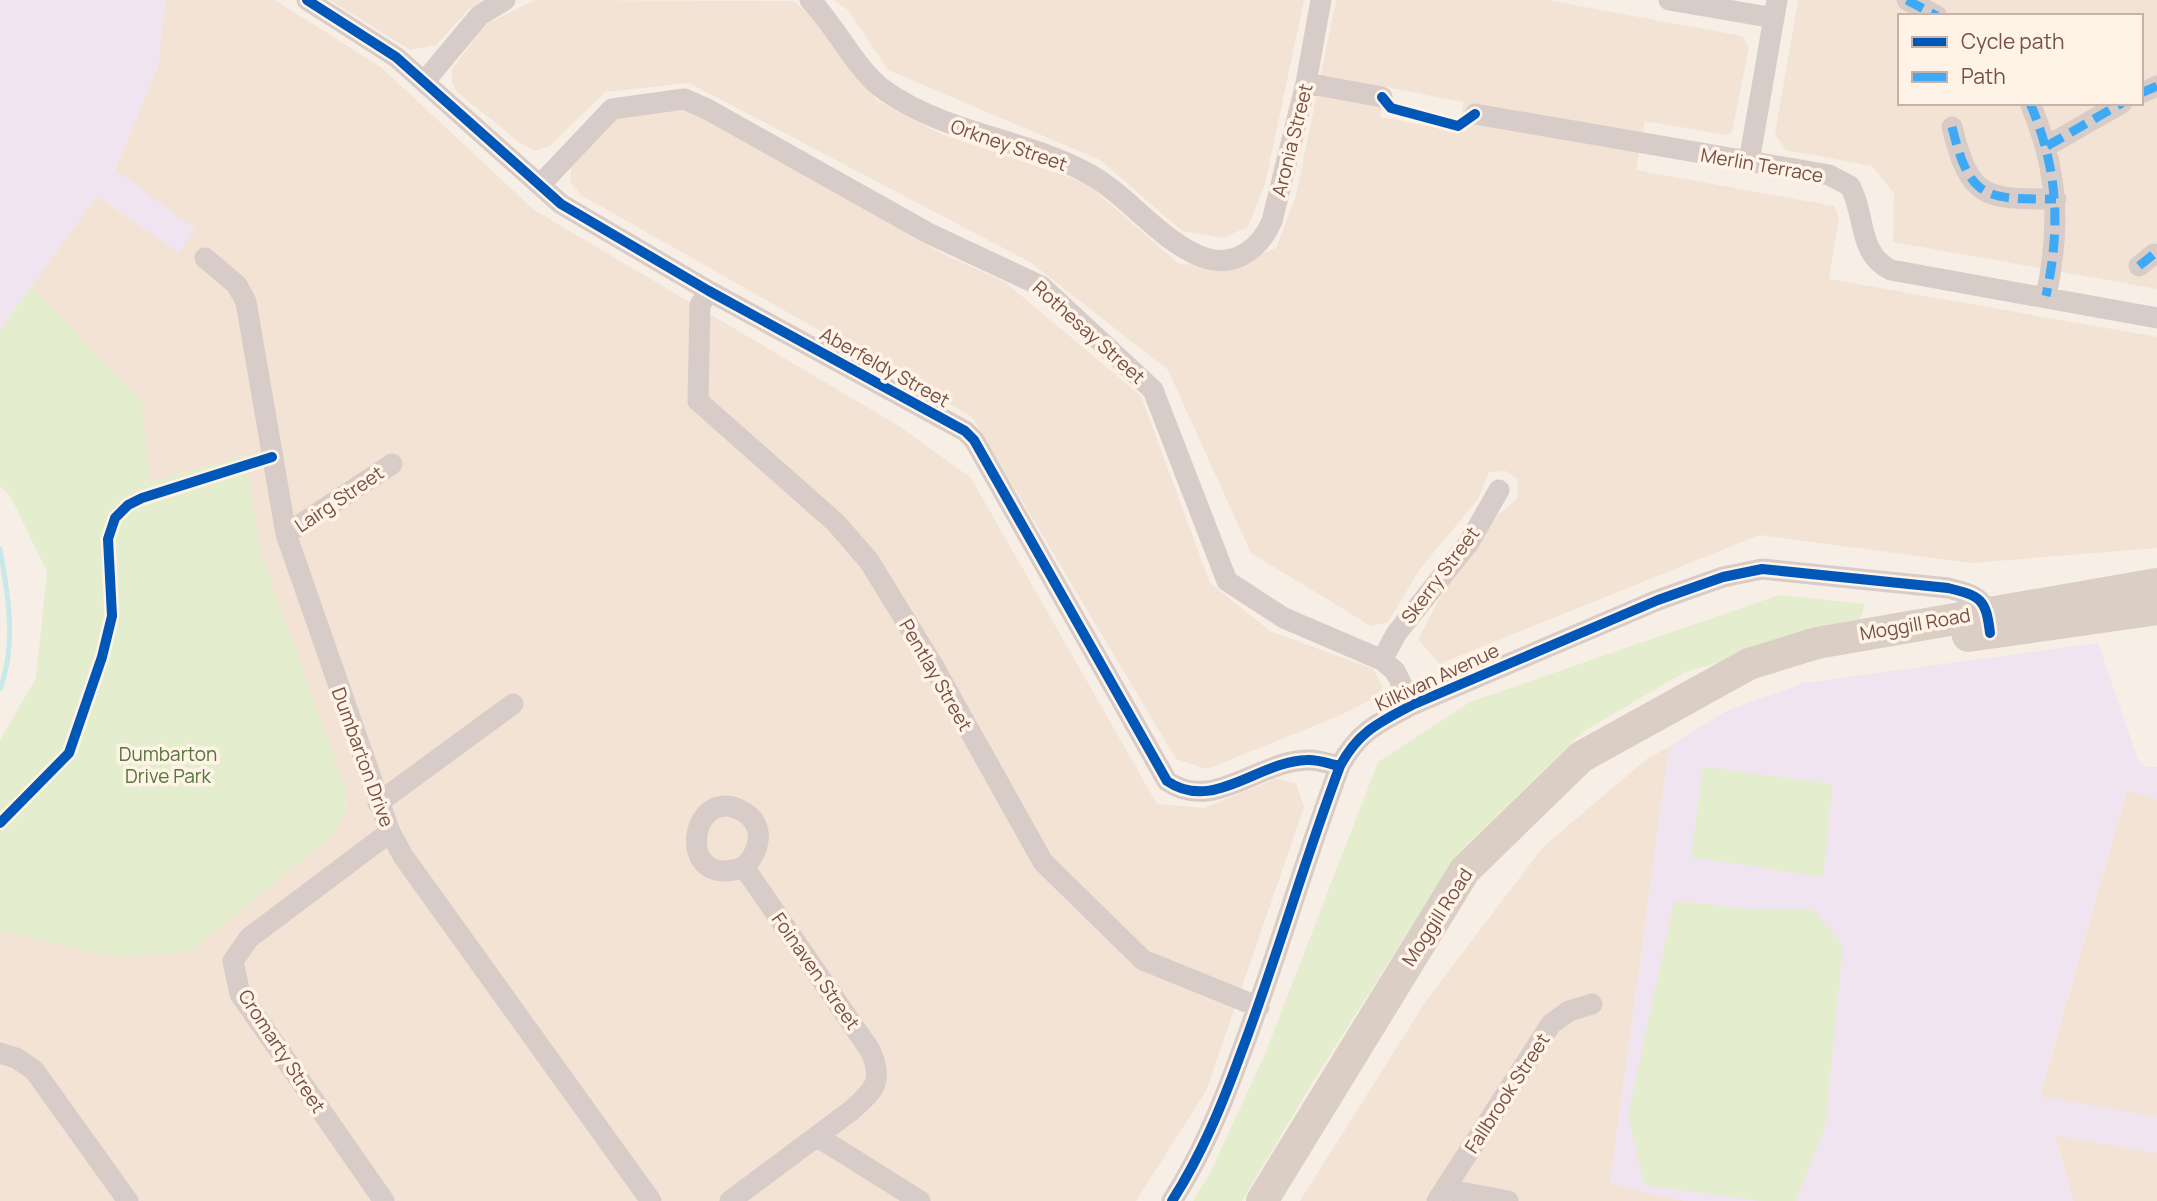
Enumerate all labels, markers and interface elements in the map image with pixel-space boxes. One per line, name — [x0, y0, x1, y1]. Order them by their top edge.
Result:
legend — [1898, 14, 2143, 105]
text: Cycle path — [1961, 27, 2064, 55]
text: Path — [1961, 62, 2006, 90]
street label: Aronia Street — [1265, 81, 1319, 199]
street label: Orkney Street — [947, 113, 1071, 177]
street label: Merlin Terrace — [1699, 141, 1825, 189]
street label: Rothesay Street — [1027, 275, 1151, 389]
street label: Aberfeldy Street — [816, 321, 954, 413]
street label: Lairg Street — [289, 460, 389, 538]
street label: Skerry Street — [1395, 521, 1485, 629]
street label: Moggill Road — [1858, 601, 1972, 647]
street label: Pentlay Street — [893, 614, 979, 736]
street label: Kilkivan Avenue — [1371, 637, 1503, 717]
street label: Dumbarton Drive — [326, 684, 400, 830]
park label: Dumbarton Drive Park — [119, 741, 217, 789]
street label: Moggill Road — [1396, 863, 1478, 971]
street label: Foinaven Street — [766, 907, 866, 1035]
street label: Cromarty Street — [232, 984, 332, 1118]
street label: Fallbrook Street — [1459, 1028, 1555, 1158]

